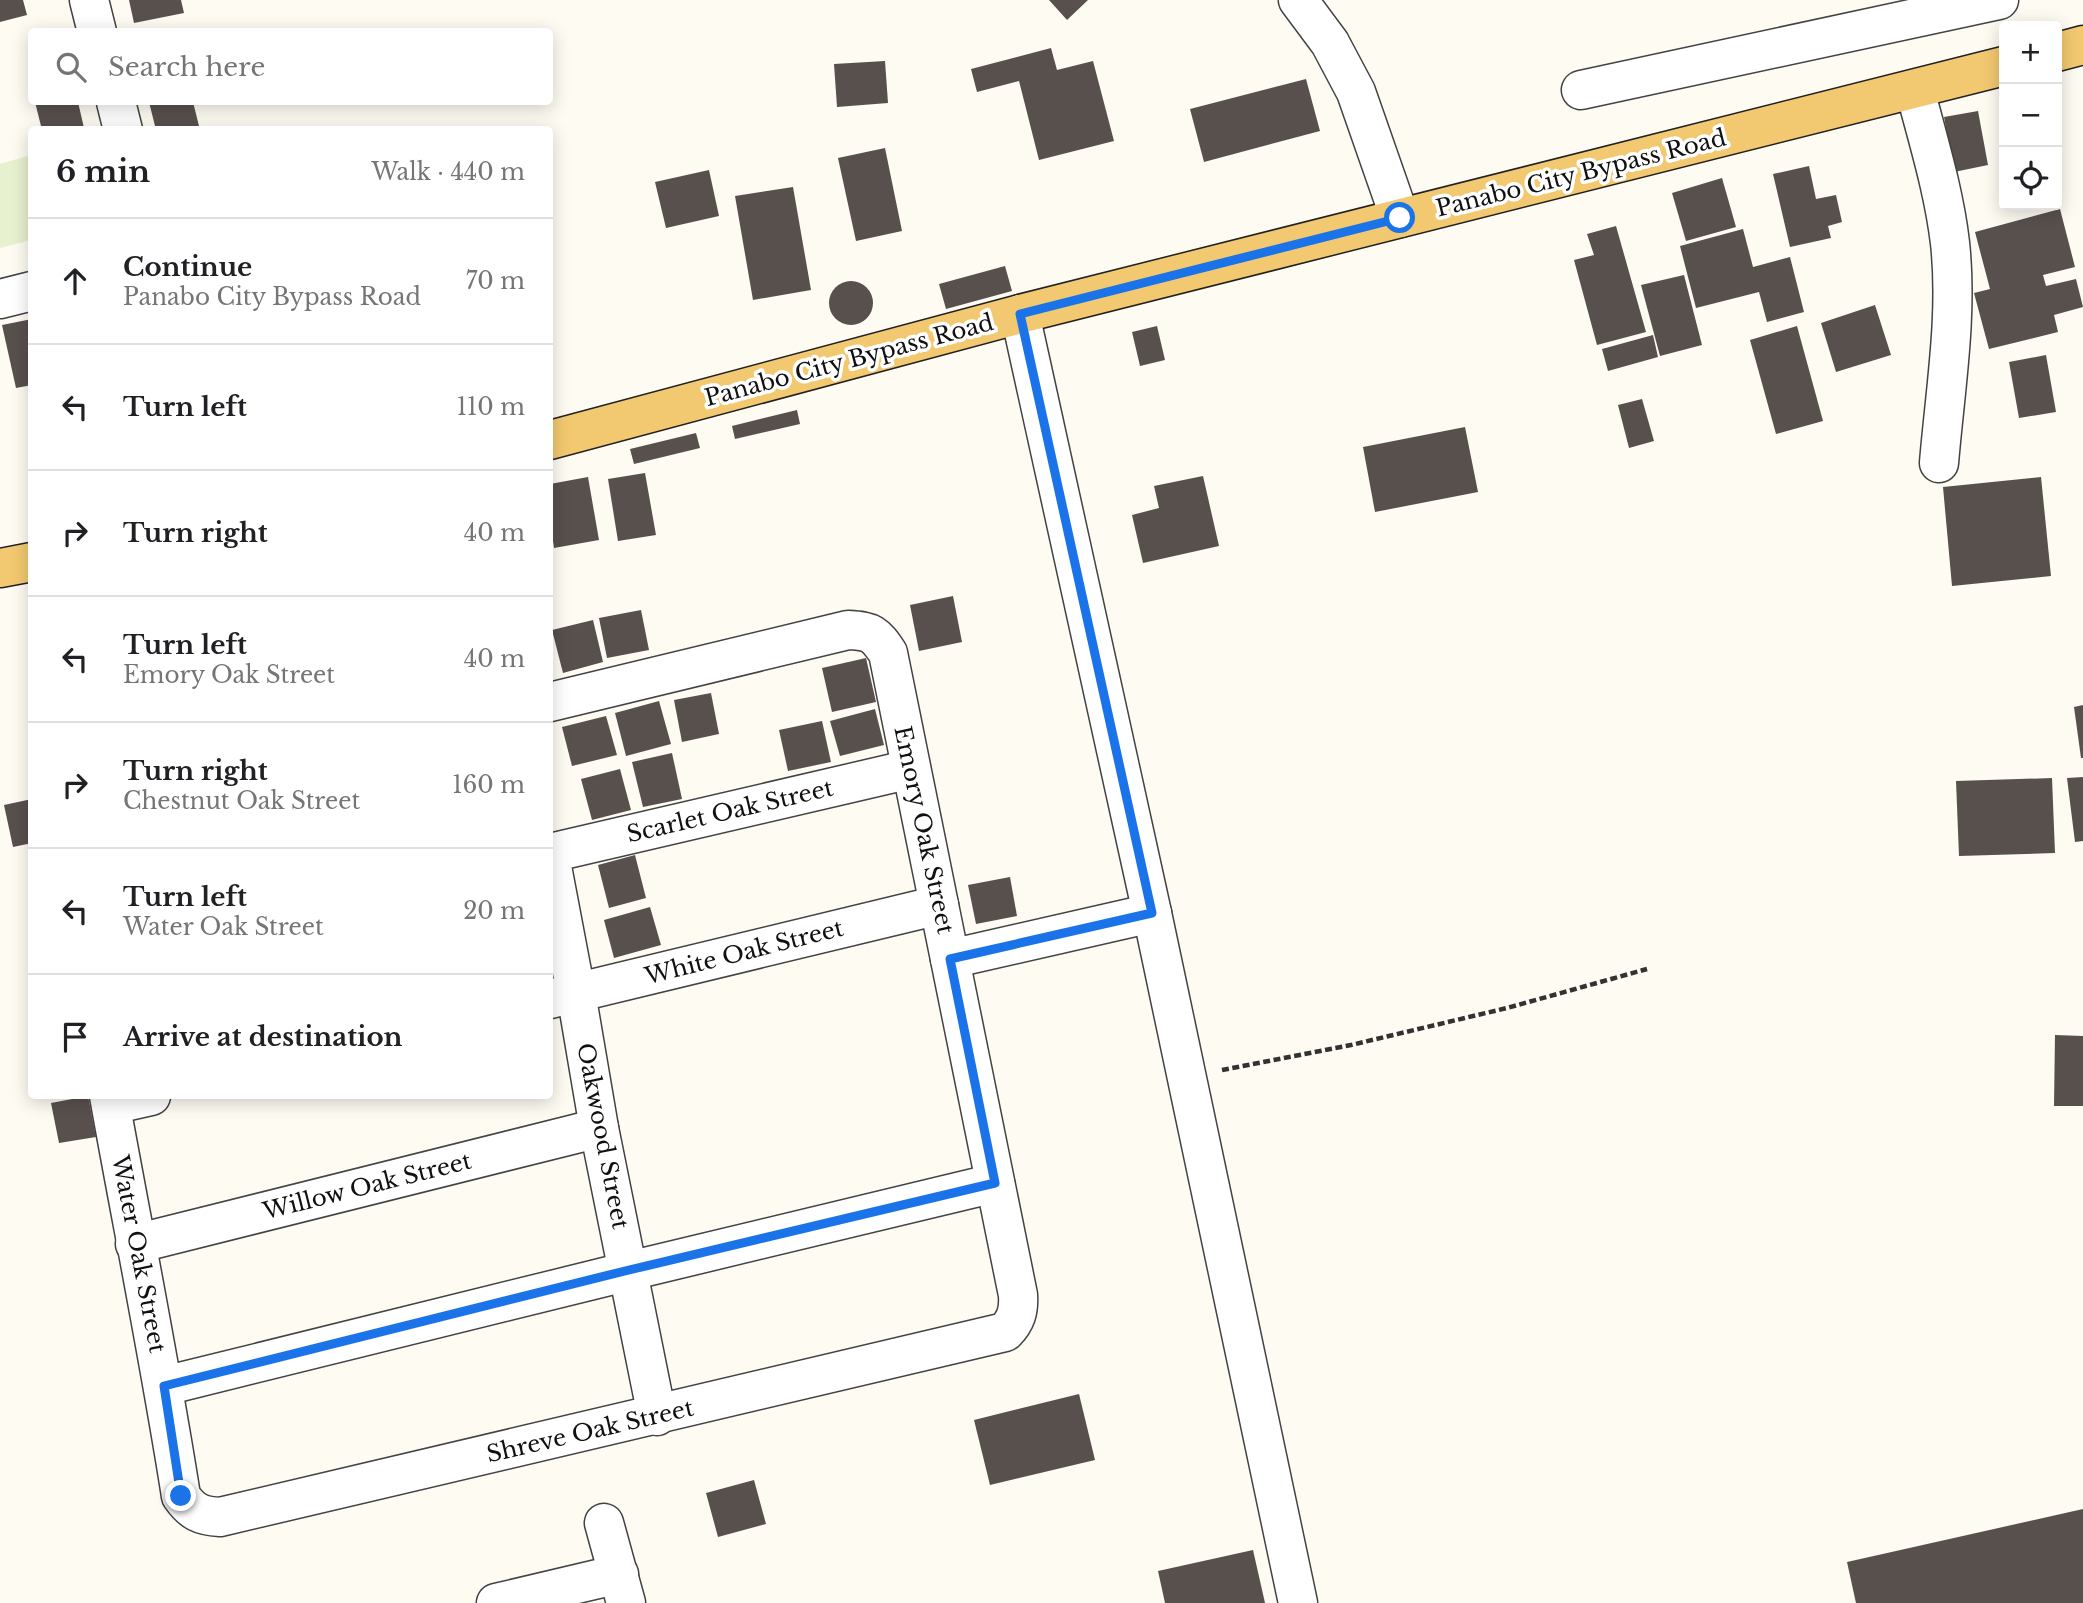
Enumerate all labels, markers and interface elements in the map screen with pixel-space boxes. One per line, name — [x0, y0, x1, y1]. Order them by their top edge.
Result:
map controls — [1999, 21, 2062, 210]
button: + — [1999, 21, 2062, 84]
search box — [28, 28, 553, 105]
icon: search — [52, 48, 90, 86]
text: Search here — [108, 51, 265, 83]
button: − — [1999, 84, 2062, 147]
street label: Panabo City Bypass Road — [1433, 123, 1729, 223]
button: locate — [1999, 147, 2062, 210]
text: 6 min — [56, 153, 150, 190]
text: Walk · 440 m — [372, 158, 525, 186]
route start — [1384, 202, 1415, 233]
text: Continue — [123, 251, 252, 283]
icon: ahead — [56, 262, 94, 300]
text: 70 m — [466, 267, 525, 295]
text: Panabo City Bypass Road — [123, 283, 421, 311]
street label: Panabo City Bypass Road — [701, 308, 997, 412]
icon: left — [56, 388, 94, 426]
text: Turn left — [123, 391, 247, 423]
text: 110 m — [457, 393, 525, 421]
icon: right — [56, 514, 94, 552]
text: Turn right — [123, 517, 268, 549]
text: 40 m — [464, 519, 525, 547]
text: Turn left — [123, 629, 247, 661]
icon: left — [56, 640, 94, 678]
text: 40 m — [464, 645, 525, 673]
text: Emory Oak Street — [123, 661, 335, 689]
street label: Emory Oak Street — [888, 723, 960, 937]
text: Turn right — [123, 755, 268, 787]
icon: right — [56, 766, 94, 804]
text: 160 m — [452, 771, 525, 799]
street label: Scarlet Oak Street — [624, 774, 836, 848]
text: Chestnut Oak Street — [123, 787, 360, 815]
text: Turn left — [123, 881, 247, 913]
icon: left — [56, 892, 94, 930]
text: 20 m — [463, 897, 525, 925]
text: Water Oak Street — [123, 913, 324, 941]
street label: White Oak Street — [641, 914, 846, 990]
icon: arrive — [56, 1018, 94, 1056]
text: Arrive at destination — [123, 1021, 403, 1053]
street label: Oakwood Street — [571, 1041, 635, 1232]
street label: Willow Oak Street — [259, 1146, 474, 1226]
street label: Water Oak Street — [106, 1152, 172, 1355]
street label: Shreve Oak Street — [484, 1393, 697, 1468]
route end — [165, 1480, 196, 1511]

